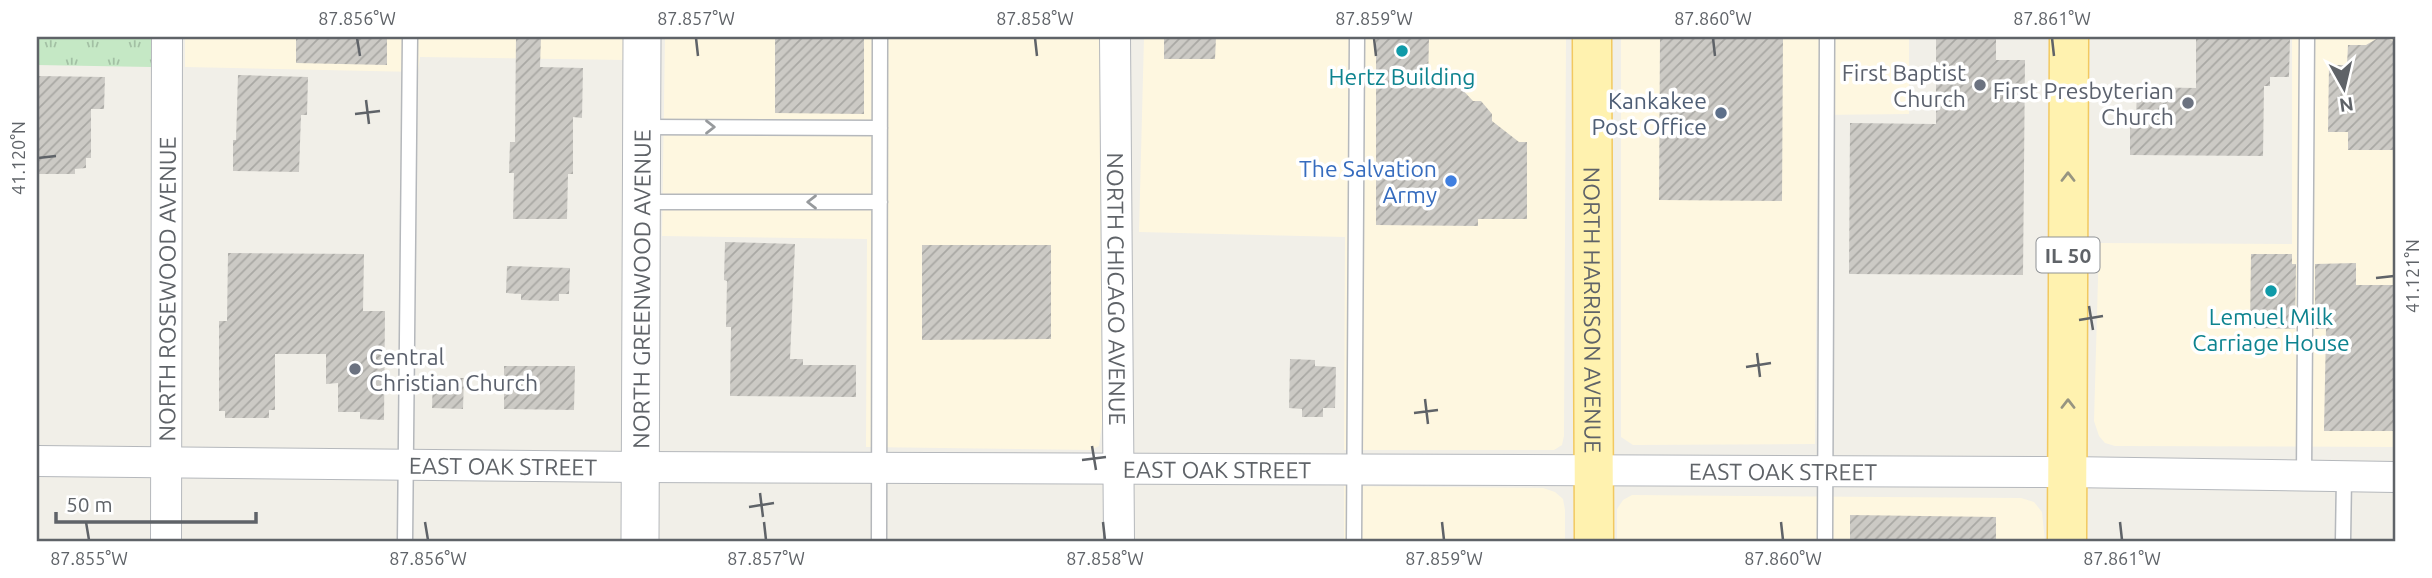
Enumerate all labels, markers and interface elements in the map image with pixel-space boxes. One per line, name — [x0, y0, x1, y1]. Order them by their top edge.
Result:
text: 87.856°W — [318, 8, 396, 28]
text: 87.857°W — [657, 8, 735, 28]
text: 87.858°W — [996, 8, 1074, 28]
text: 87.859°W — [1335, 8, 1413, 28]
text: 87.860°W — [1674, 8, 1752, 28]
text: 87.861°W — [2013, 8, 2091, 28]
marker: Hertz Building — [1394, 43, 1410, 59]
north arrow — [2310, 52, 2380, 122]
place label: First Baptist Church — [1842, 60, 1966, 111]
place label: Hertz Building — [1328, 64, 1476, 89]
marker: First Baptist Church — [1972, 77, 1988, 93]
place label: First Presbyterian Church — [1993, 78, 2174, 129]
place label: Kankakee Post Office — [1591, 88, 1707, 139]
text: N — [2338, 93, 2355, 117]
marker: First Presbyterian Church — [2180, 95, 2196, 111]
marker: Kankakee Post Office — [1713, 105, 1729, 121]
one-way arrow — [705, 119, 715, 135]
text: 41.120°N — [8, 121, 28, 195]
street label: NORTH GREENWOOD AVENUE — [628, 129, 654, 449]
street label: NORTH ROSEWOOD AVENUE — [154, 137, 179, 441]
street label: NORTH CHICAGO AVENUE — [1103, 152, 1131, 426]
place label: The Salvation Army — [1299, 156, 1437, 207]
street label: NORTH HARRISON AVENUE — [1580, 167, 1606, 453]
one-way arrow — [2060, 171, 2076, 181]
marker: The Salvation Army — [1443, 173, 1459, 189]
one-way arrow — [806, 194, 816, 210]
road number: IL 50 — [2036, 238, 2100, 272]
text: 41.121°N — [2402, 239, 2422, 313]
marker: Lemuel Milk Carriage House — [2263, 283, 2279, 299]
place label: Lemuel Milk Carriage House — [2192, 304, 2350, 355]
place label: Central Christian Church — [369, 344, 538, 395]
marker: Central Christian Church — [347, 361, 363, 377]
one-way arrow — [2060, 398, 2076, 409]
street label: EAST OAK STREET — [409, 452, 597, 479]
street label: EAST OAK STREET — [1123, 456, 1311, 482]
street label: EAST OAK STREET — [1689, 458, 1877, 484]
scale bar — [56, 480, 256, 524]
text: 50 m — [66, 492, 113, 516]
text: 87.855°W — [50, 548, 128, 568]
text: 87.856°W — [389, 548, 467, 568]
text: 87.857°W — [727, 548, 805, 568]
text: 87.858°W — [1066, 548, 1144, 568]
text: 87.859°W — [1405, 548, 1483, 568]
text: 87.860°W — [1744, 548, 1822, 568]
text: 87.861°W — [2083, 548, 2161, 568]

